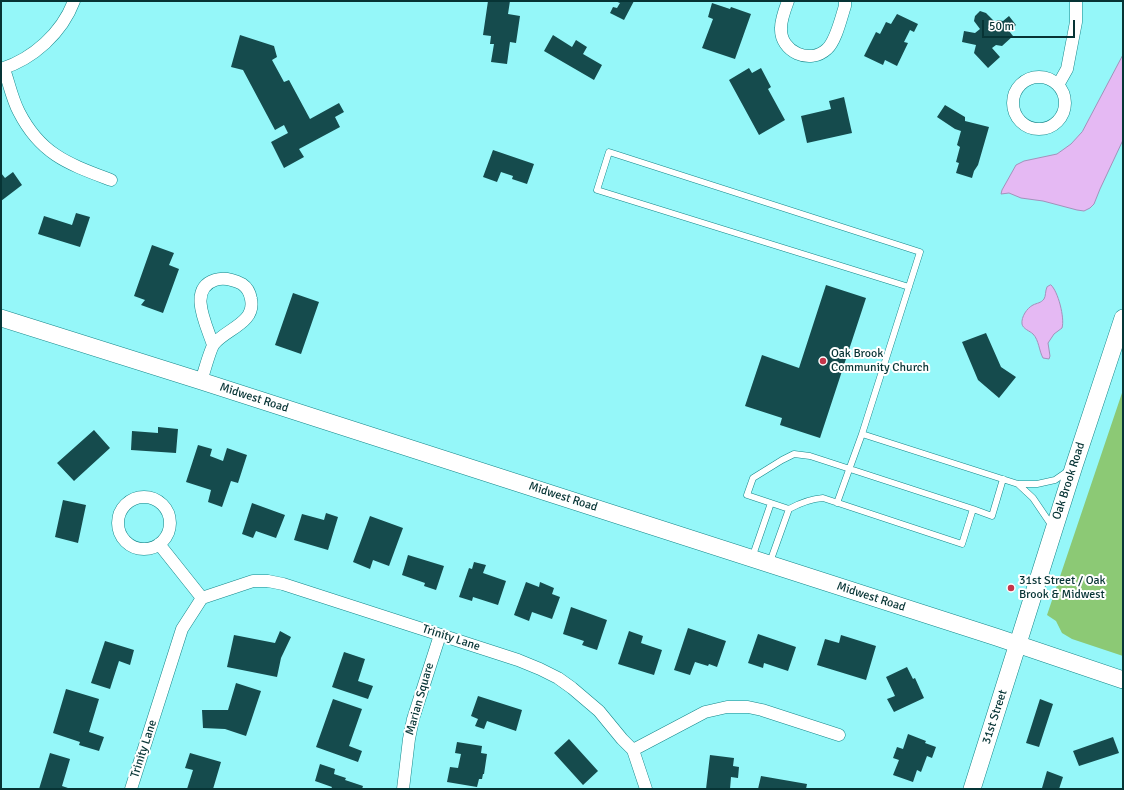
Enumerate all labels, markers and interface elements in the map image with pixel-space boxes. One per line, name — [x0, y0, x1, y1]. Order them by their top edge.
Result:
scale bar — [984, 12, 1077, 38]
text: 50 m — [989, 19, 1014, 34]
place label: Oak Brook Community Church — [831, 347, 929, 375]
marker: Oak Brook Community Church — [818, 356, 828, 366]
street label: Midwest Road — [218, 380, 290, 416]
street label: Oak Brook Road — [1050, 440, 1088, 522]
street label: Midwest Road — [527, 479, 599, 515]
place label: 31st Street / Oak Brook & Midwest — [1019, 574, 1106, 602]
street label: Midwest Road — [835, 579, 907, 615]
marker: 31st Street / Oak Brook & Midwest — [1006, 583, 1016, 593]
street label: Trinity Lane — [420, 622, 482, 654]
street label: Marian Square — [403, 661, 437, 737]
street label: 31st Street — [979, 688, 1011, 746]
street label: Trinity Lane — [128, 718, 160, 780]

